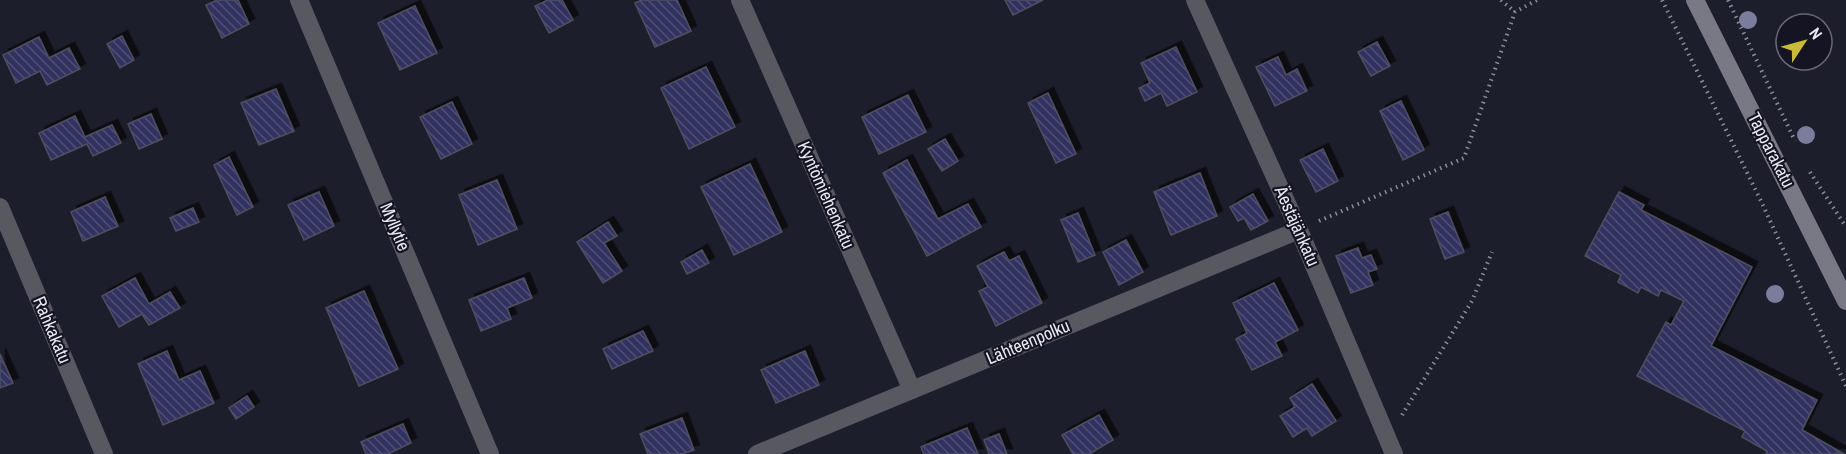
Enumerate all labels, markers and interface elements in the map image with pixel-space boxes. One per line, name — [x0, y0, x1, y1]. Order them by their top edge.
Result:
north arrow — [1774, 12, 1834, 72]
text: N — [1804, 23, 1828, 43]
street label: Tapparakatu — [1742, 108, 1801, 192]
street label: Kyntömiehenkatu — [792, 137, 861, 252]
street label: Äestäjänkatu — [1268, 181, 1326, 270]
street label: Myllytie — [374, 199, 417, 255]
street label: Rahkakatu — [27, 292, 78, 367]
street label: Lähteenpolku — [982, 313, 1073, 370]

